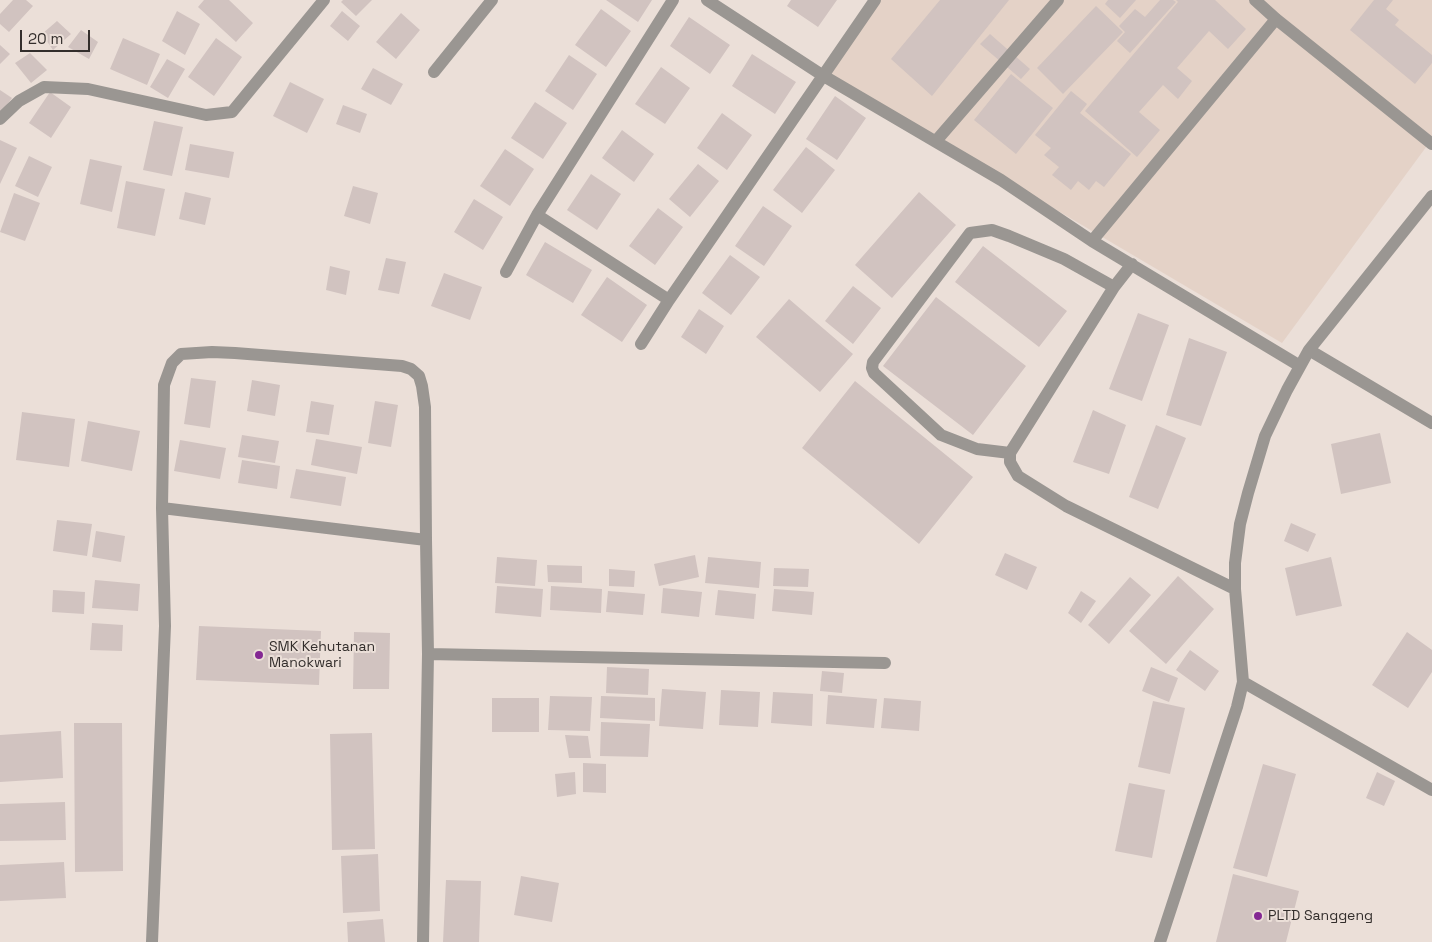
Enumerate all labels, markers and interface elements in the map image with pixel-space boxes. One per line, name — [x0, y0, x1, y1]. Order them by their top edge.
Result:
scale bar — [22, 20, 92, 52]
text: 20 m — [28, 29, 63, 48]
place label: SMK Kehutanan Manokwari — [269, 639, 375, 672]
marker: SMK Kehutanan Manokwari — [253, 649, 265, 661]
place label: PLTD Sanggeng — [1268, 908, 1373, 924]
marker: PLTD Sanggeng — [1252, 910, 1264, 922]

